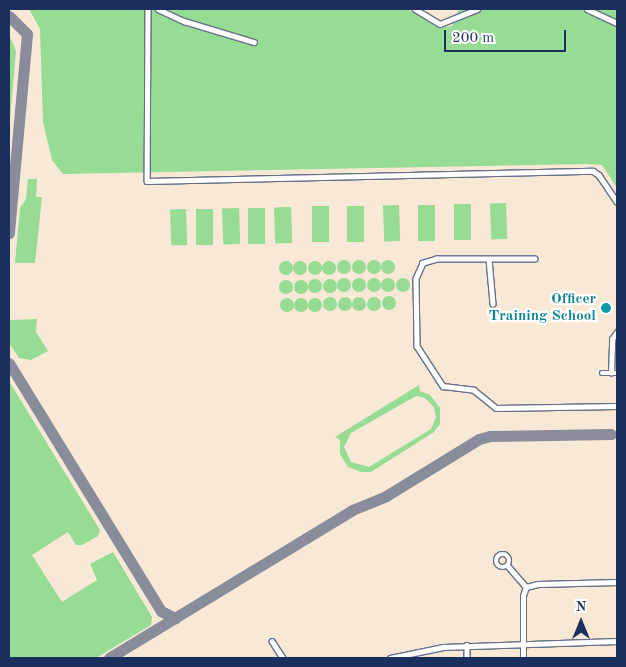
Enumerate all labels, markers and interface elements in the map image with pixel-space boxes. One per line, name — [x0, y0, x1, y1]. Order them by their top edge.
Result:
scale bar — [446, 20, 568, 52]
text: 200 m — [452, 31, 494, 46]
place label: Officer Training School — [489, 290, 596, 325]
marker: Officer Training School — [600, 302, 612, 314]
north arrow — [556, 597, 606, 647]
text: N — [576, 600, 586, 614]

